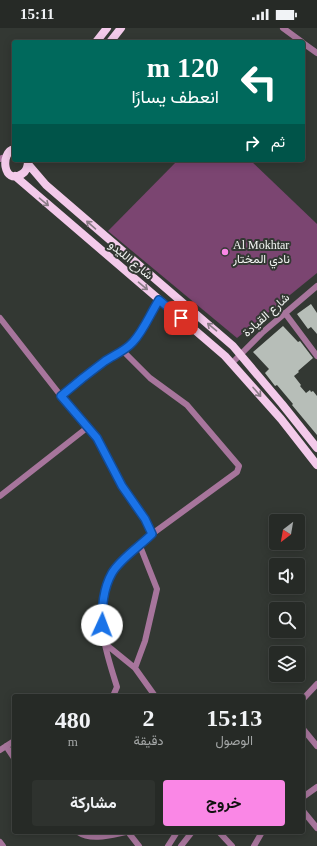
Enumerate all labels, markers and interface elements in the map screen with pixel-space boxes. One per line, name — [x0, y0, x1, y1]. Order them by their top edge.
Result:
text: 15:11 — [20, 6, 54, 22]
text: 120 m — [147, 52, 219, 83]
icon: left — [233, 56, 285, 108]
text: انعطف يسارًا — [131, 87, 219, 107]
icon: right — [241, 132, 263, 154]
text: ثم — [271, 134, 285, 150]
one-way arrow — [39, 197, 49, 207]
one-way arrow — [86, 220, 97, 229]
street label: شارع الليدو — [105, 238, 156, 284]
place label: Al Mokhtar نادي المختار — [232, 238, 290, 269]
marker: Al Mokhtar نادي المختار — [220, 247, 230, 257]
one-way arrow — [138, 282, 148, 291]
street label: شارع القيادة — [240, 290, 294, 341]
pin — [164, 301, 198, 335]
icon: arrive — [170, 307, 192, 329]
one-way arrow — [206, 323, 217, 332]
one-way arrow — [253, 387, 262, 398]
north arrow — [269, 514, 305, 550]
map controls — [269, 514, 305, 682]
button: sound — [269, 558, 305, 594]
button: search — [269, 602, 305, 638]
position arrow — [81, 604, 123, 646]
button: layers — [269, 646, 305, 682]
text: 2 — [143, 705, 155, 731]
text: 15:13 — [206, 705, 262, 731]
text: 480 — [55, 707, 91, 733]
text: دقيقة — [133, 733, 164, 748]
text: الوصول — [216, 733, 253, 748]
text: m — [68, 734, 78, 749]
button: مشاركة — [32, 780, 155, 826]
button: خروج — [163, 780, 285, 826]

